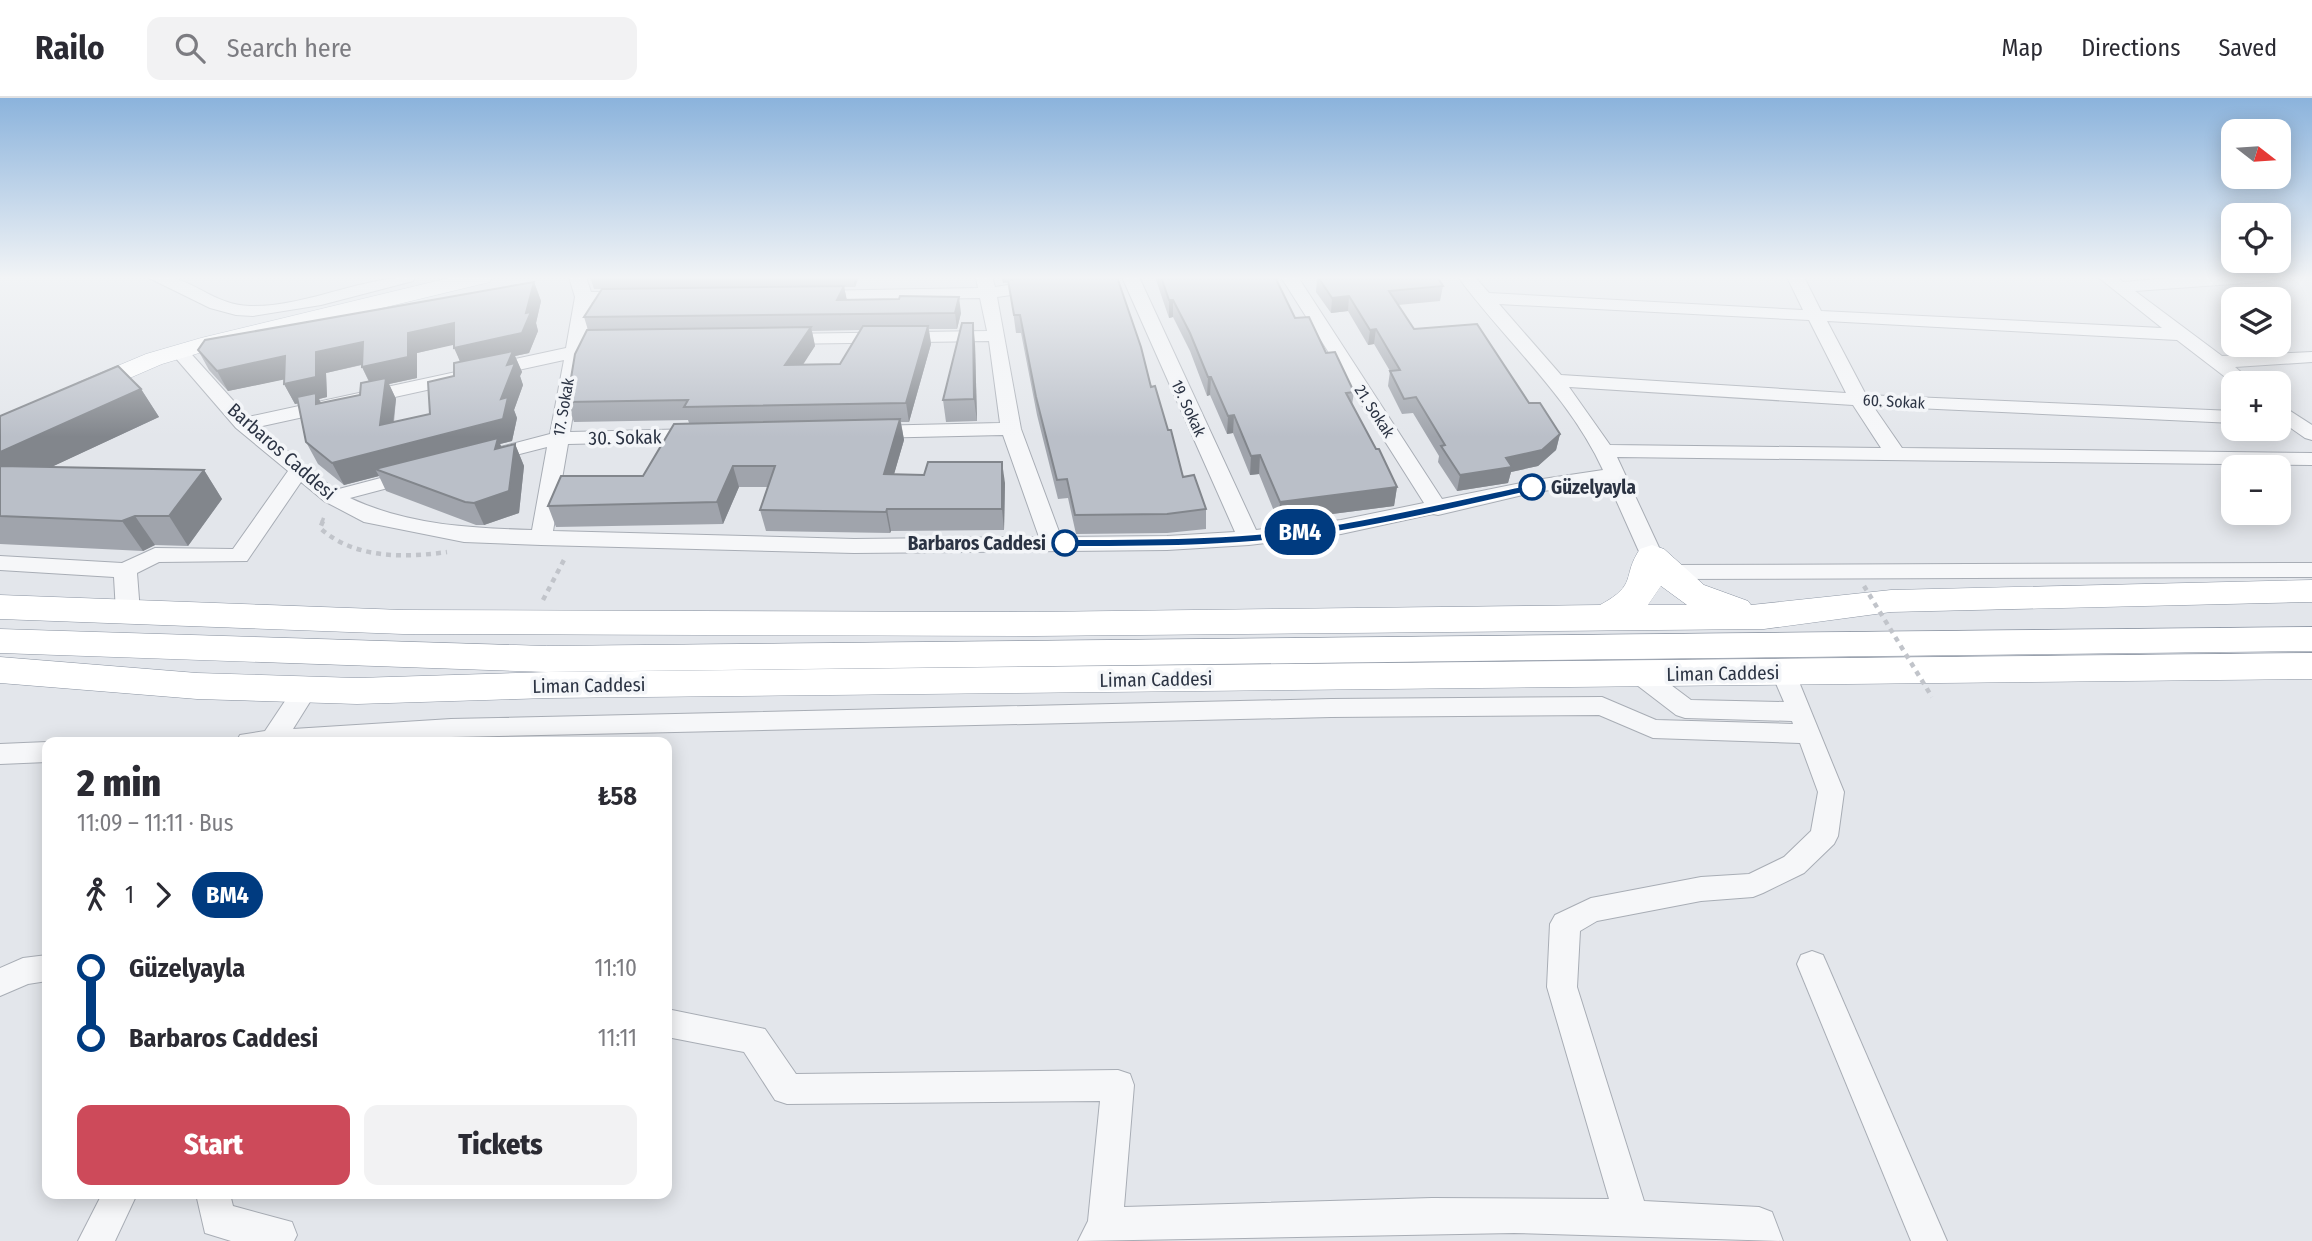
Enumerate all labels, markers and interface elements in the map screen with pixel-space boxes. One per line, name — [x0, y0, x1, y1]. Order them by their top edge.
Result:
search box — [147, 17, 637, 80]
text: Railo — [35, 28, 105, 68]
icon: search — [171, 29, 209, 67]
text: Search here — [227, 33, 352, 64]
text: Map — [2002, 34, 2043, 62]
text: Directions — [2081, 34, 2180, 62]
text: Saved — [2218, 34, 2277, 62]
north arrow — [2221, 119, 2291, 189]
map controls — [2221, 119, 2291, 525]
button: locate — [2221, 203, 2291, 273]
button: layers — [2221, 287, 2291, 357]
button: + — [2221, 371, 2291, 441]
street label: 17. Sokak — [549, 376, 578, 438]
street label: 19. Sokak — [1167, 377, 1210, 440]
street label: 21. Sokak — [1351, 381, 1399, 442]
street label: 60. Sokak — [1862, 390, 1926, 413]
street label: Barbaros Caddesi — [223, 398, 340, 505]
street label: 30. Sokak — [588, 425, 662, 450]
button: − — [2221, 455, 2291, 525]
marker: Güzelyayla — [1519, 474, 1545, 500]
place label: Güzelyayla — [1551, 476, 1636, 499]
line badge: BM4 — [1260, 509, 1340, 555]
text: BM4 — [1279, 518, 1321, 546]
marker: Barbaros Caddesi — [1052, 530, 1078, 556]
place label: Barbaros Caddesi — [908, 532, 1046, 555]
street label: Liman Caddesi — [1666, 661, 1780, 686]
street label: Liman Caddesi — [1099, 667, 1213, 692]
street label: Liman Caddesi — [532, 673, 646, 698]
text: 2 min — [77, 760, 161, 806]
text: ₺58 — [597, 781, 637, 812]
text: 11:09 – 11:11 · Bus — [77, 809, 233, 837]
icon: walk — [77, 876, 115, 914]
icon: forward — [144, 876, 182, 914]
text: 1 — [125, 881, 134, 909]
text: BM4 — [206, 881, 249, 909]
text: Güzelyayla — [129, 953, 245, 984]
text: 11:10 — [594, 954, 637, 982]
text: Barbaros Caddesi — [129, 1023, 318, 1054]
text: 11:11 — [598, 1024, 637, 1052]
button: Start — [77, 1105, 350, 1185]
button: Tickets — [364, 1105, 637, 1185]

